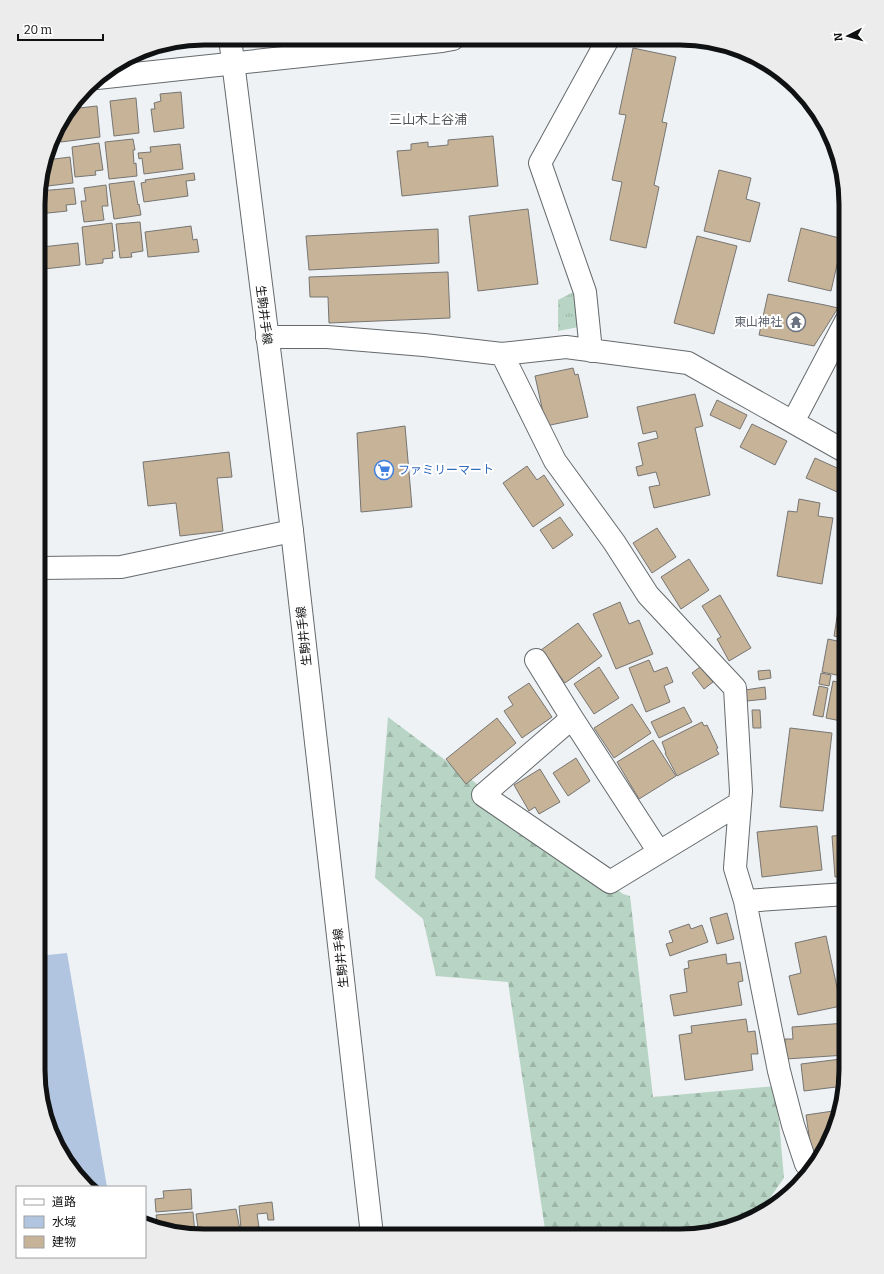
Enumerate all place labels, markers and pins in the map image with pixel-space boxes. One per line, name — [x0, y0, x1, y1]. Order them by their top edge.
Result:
temple icon: 東山神社 — [785, 311, 807, 333]
place label: 東山神社 — [734, 315, 782, 329]
supermarket icon: ファミリーマート — [373, 459, 395, 481]
place label: ファミリーマート — [398, 463, 494, 477]

